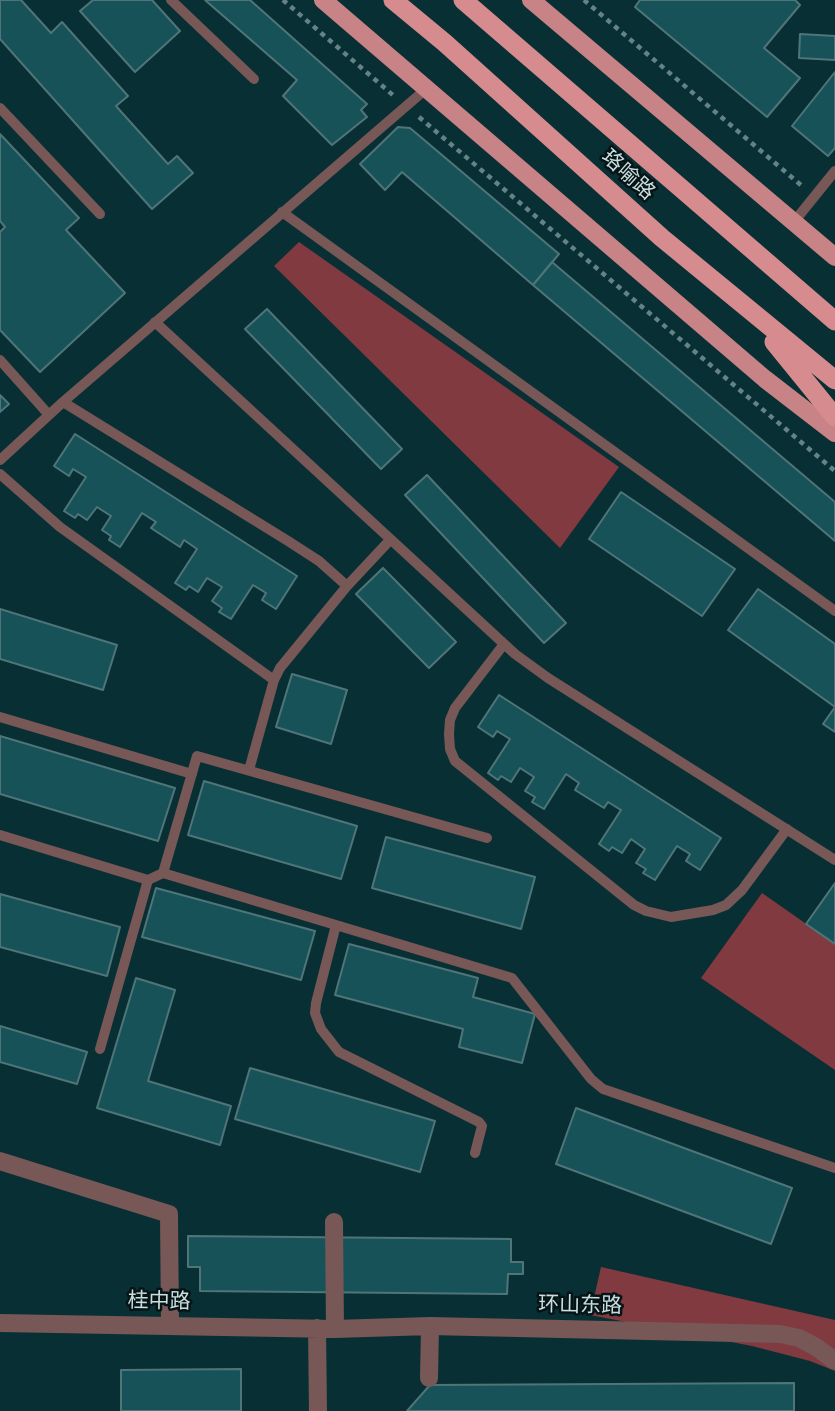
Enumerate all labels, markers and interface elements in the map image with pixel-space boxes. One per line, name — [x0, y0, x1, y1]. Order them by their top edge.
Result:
street label: 珞喻路 — [595, 146, 659, 206]
street label: 桂中路 — [127, 1290, 191, 1316]
street label: 环山东路 — [538, 1294, 622, 1320]

